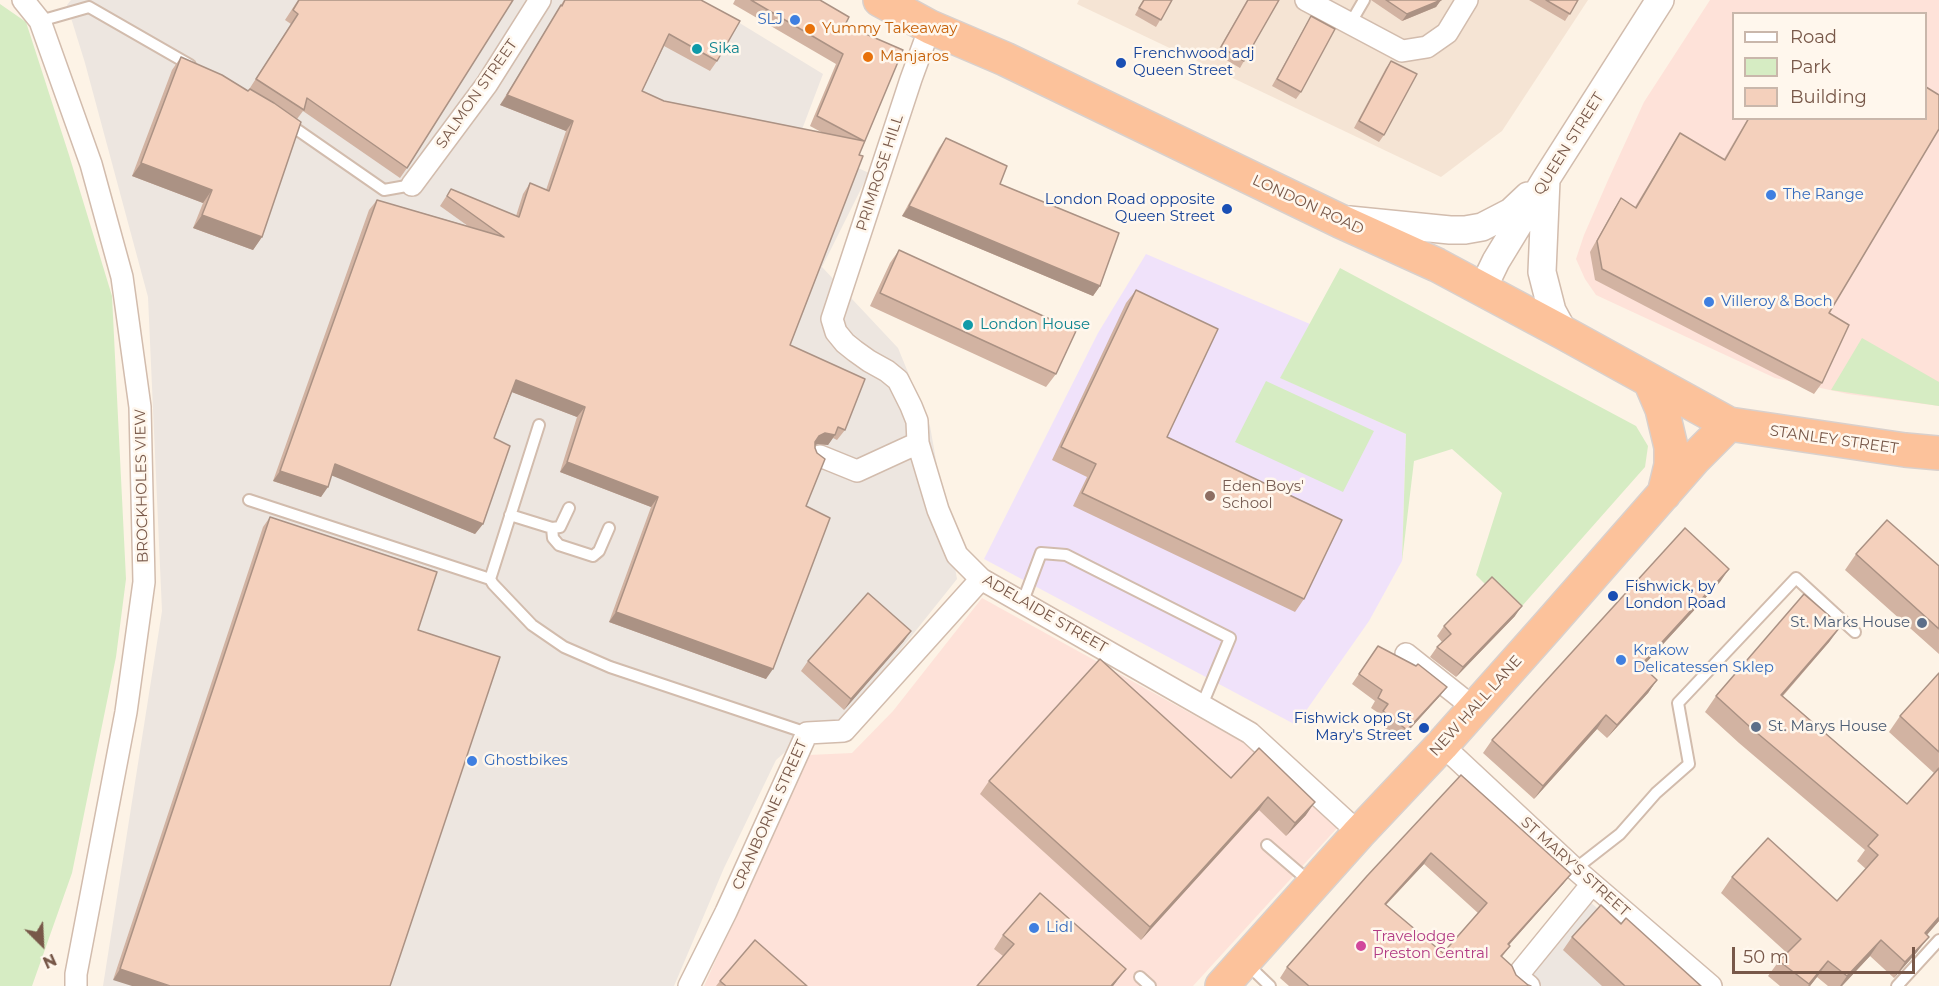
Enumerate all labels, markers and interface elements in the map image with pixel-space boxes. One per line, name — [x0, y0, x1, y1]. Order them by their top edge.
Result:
place label: SLJ — [757, 11, 783, 29]
legend — [1732, 12, 1927, 120]
marker: SLJ — [788, 13, 802, 27]
place label: Yummy Takeaway — [822, 20, 957, 38]
marker: Yummy Takeaway — [803, 22, 817, 36]
text: Road — [1790, 26, 1837, 48]
street label: SALMON STREET — [433, 36, 521, 152]
place label: Sika — [709, 40, 740, 58]
marker: Sika — [690, 42, 704, 56]
place label: Frenchwood adj Queen Street — [1133, 45, 1255, 80]
place label: Manjaros — [880, 48, 949, 66]
marker: Manjaros — [861, 50, 875, 64]
marker: Frenchwood adj Queen Street — [1114, 56, 1128, 70]
text: Park — [1790, 56, 1831, 78]
text: Building — [1790, 86, 1867, 108]
street label: QUEEN STREET — [1530, 89, 1608, 199]
street label: PRIMROSE HILL — [853, 113, 907, 233]
street label: LONDON ROAD — [1249, 171, 1367, 239]
place label: The Range — [1783, 186, 1864, 204]
marker: The Range — [1764, 188, 1778, 202]
place label: London Road opposite Queen Street — [1045, 191, 1215, 226]
marker: London Road opposite Queen Street — [1220, 202, 1234, 216]
place label: Villeroy & Boch — [1721, 293, 1833, 311]
marker: Villeroy & Boch — [1702, 295, 1716, 309]
place label: London House — [980, 316, 1090, 334]
marker: London House — [961, 318, 975, 332]
street label: BROCKHOLES VIEW — [132, 409, 152, 563]
street label: STANLEY STREET — [1769, 422, 1899, 458]
place label: Eden Boys' School — [1222, 478, 1304, 513]
marker: Eden Boys' School — [1203, 489, 1217, 503]
street label: ADELAIDE STREET — [980, 571, 1110, 657]
place label: Fishwick, by London Road — [1625, 578, 1726, 613]
marker: Fishwick, by London Road — [1606, 589, 1620, 603]
place label: St. Marks House — [1790, 614, 1910, 632]
marker: St. Marks House — [1915, 616, 1929, 630]
place label: Krakow Delicatessen Sklep — [1633, 642, 1774, 677]
street label: NEW HALL LANE — [1426, 652, 1526, 760]
marker: Krakow Delicatessen Sklep — [1614, 653, 1628, 667]
place label: Fishwick opp St Mary's Street — [1294, 710, 1412, 745]
place label: St. Marys House — [1768, 718, 1887, 736]
marker: St. Marys House — [1749, 720, 1763, 734]
marker: Fishwick opp St Mary's Street — [1417, 721, 1431, 735]
street label: CRANBORNE STREET — [729, 737, 811, 893]
place label: Ghostbikes — [484, 752, 568, 770]
marker: Ghostbikes — [465, 754, 479, 768]
street label: ST MARY'S STREET — [1517, 813, 1633, 921]
north arrow — [12, 914, 72, 974]
place label: Lidl — [1046, 919, 1073, 937]
marker: Lidl — [1027, 921, 1041, 935]
place label: Travelodge Preston Central — [1373, 928, 1489, 963]
scale bar — [1735, 935, 1918, 973]
marker: Travelodge Preston Central — [1354, 939, 1368, 953]
text: 50 m — [1743, 946, 1789, 968]
text: N — [40, 950, 59, 972]

